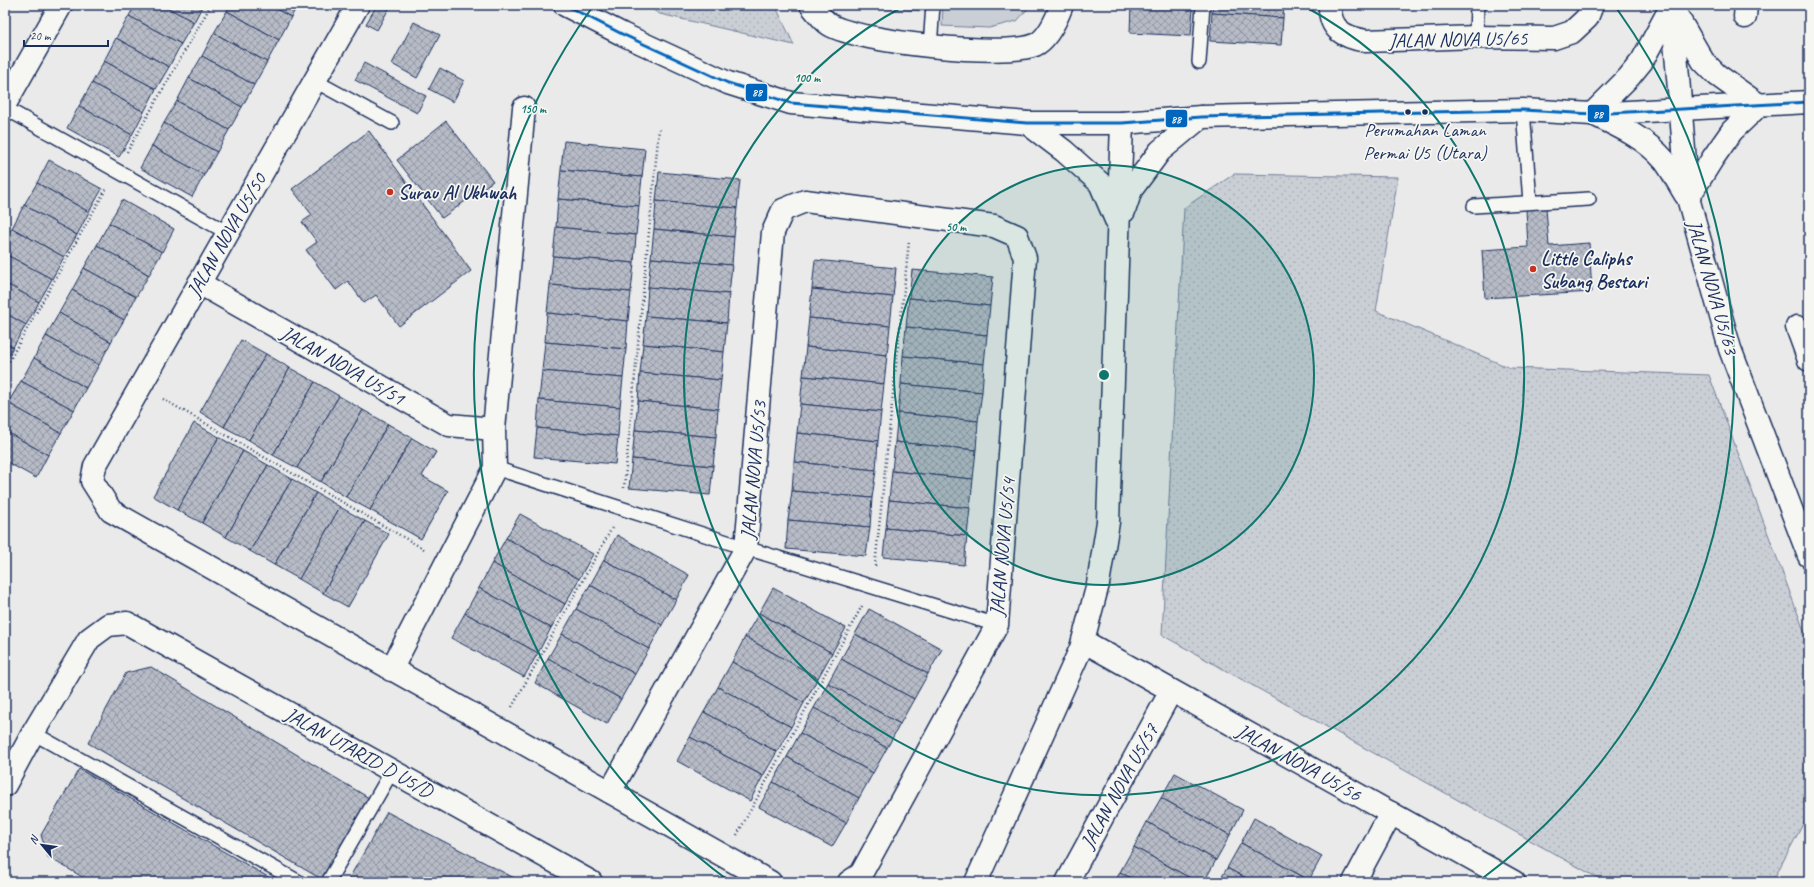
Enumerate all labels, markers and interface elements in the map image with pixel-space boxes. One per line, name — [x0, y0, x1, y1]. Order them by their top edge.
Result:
scale bar — [24, 22, 108, 48]
street label: JALAN NOVA U5/65 — [1387, 26, 1529, 53]
text: 20 m — [30, 28, 52, 44]
text: 100 m — [794, 70, 821, 86]
line badge: 88 — [745, 83, 768, 102]
text: 88 — [752, 85, 764, 99]
text: 150 m — [520, 101, 547, 117]
line badge: 88 — [1587, 104, 1610, 123]
unlabelled marker — [1403, 107, 1413, 117]
marker: Perumahan Laman Permai U5 (Utara) — [1420, 107, 1430, 117]
text: 88 — [1593, 107, 1605, 121]
line badge: 88 — [1165, 109, 1188, 128]
text: 88 — [1171, 112, 1183, 126]
place label: Perumahan Laman Permai U5 (Utara) — [1364, 118, 1488, 165]
street label: JALAN NOVA U5/50 — [180, 167, 273, 302]
place label: Surau Al Ukhwah — [398, 180, 517, 205]
marker: Surau Al Ukhwah — [385, 187, 395, 197]
street label: JALAN NOVA U5/63 — [1681, 216, 1744, 359]
text: 50 m — [946, 219, 967, 235]
place label: Little Caliphs Subang Bestari — [1541, 246, 1650, 294]
marker: Little Caliphs Subang Bestari — [1528, 264, 1538, 274]
street label: JALAN NOVA U5/51 — [276, 319, 410, 411]
centre of rings — [1097, 368, 1111, 382]
street label: JALAN NOVA U5/53 — [735, 398, 772, 541]
street label: JALAN NOVA U5/54 — [984, 475, 1021, 618]
street label: JALAN UTARID D U5/D — [280, 701, 438, 804]
street label: JALAN NOVA U5/56 — [1231, 717, 1366, 807]
street label: JALAN NOVA U5/57 — [1074, 719, 1164, 854]
north arrow — [22, 825, 62, 865]
text: N — [25, 832, 42, 847]

